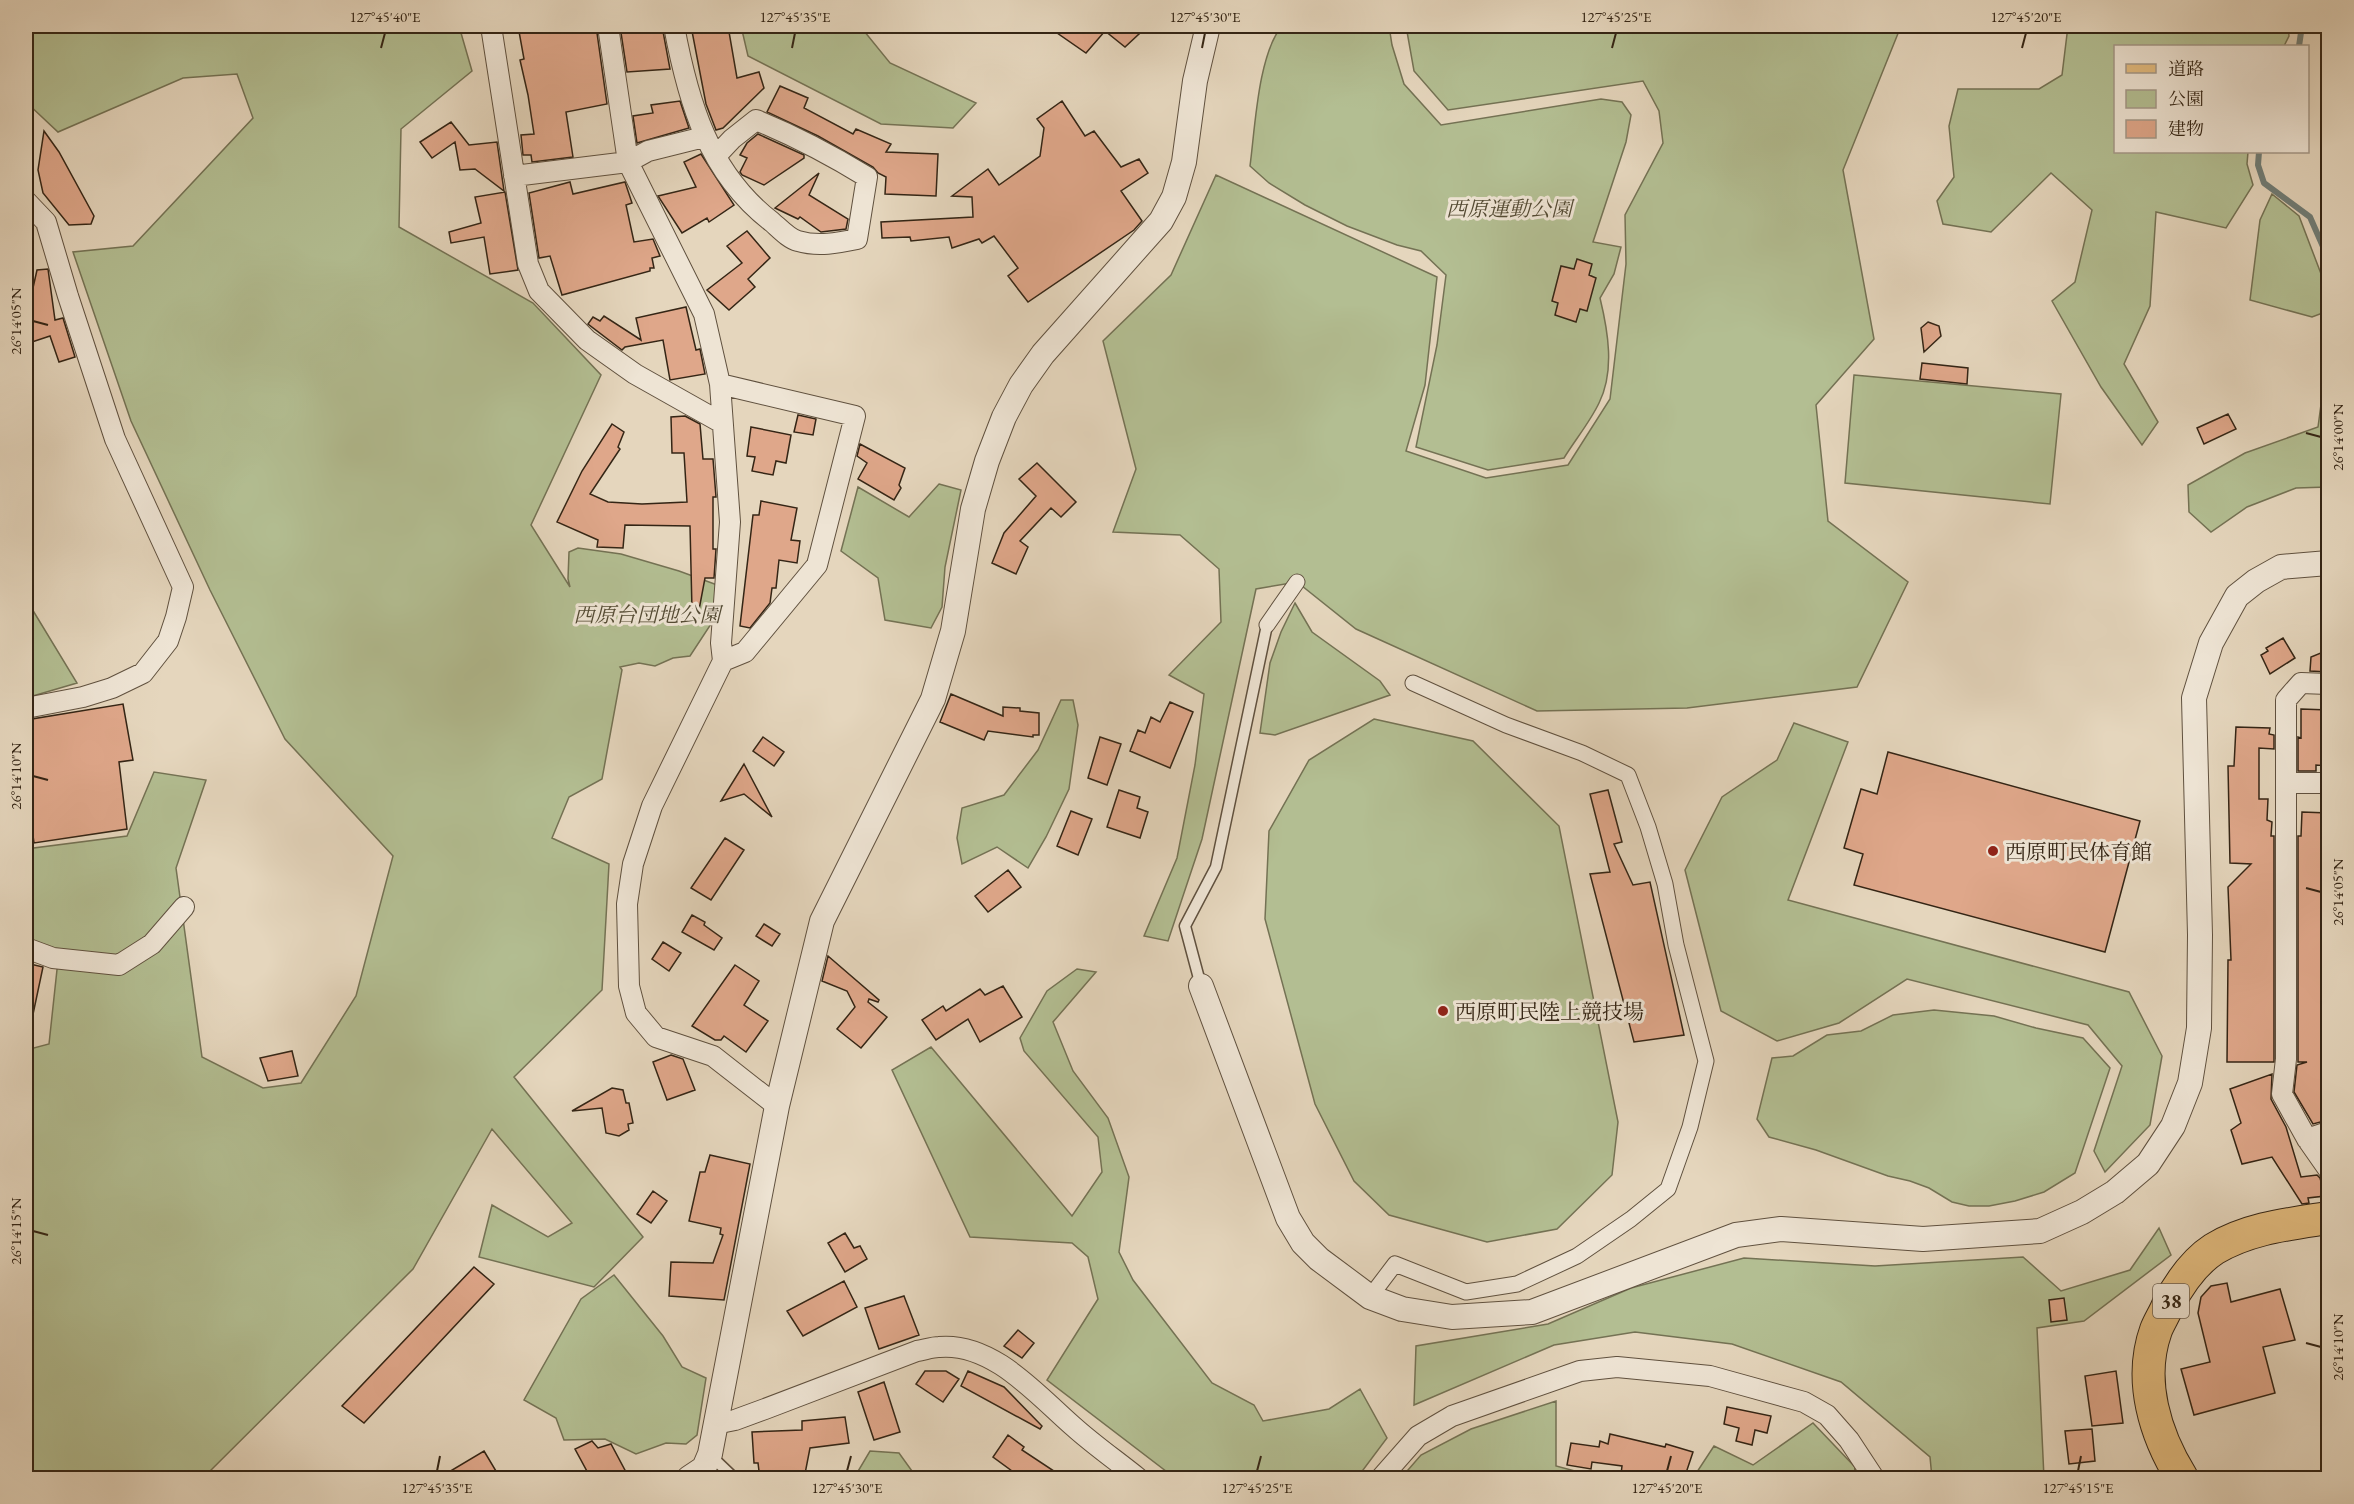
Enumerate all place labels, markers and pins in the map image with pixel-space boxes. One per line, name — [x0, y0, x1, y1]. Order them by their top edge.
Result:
place label: 西原町民体育館 — [2005, 838, 2152, 865]
marker: 西原町民体育館 — [1986, 844, 2000, 858]
place label: 西原町民陸上競技場 — [1455, 998, 1644, 1025]
marker: 西原町民陸上競技場 — [1436, 1004, 1450, 1018]

